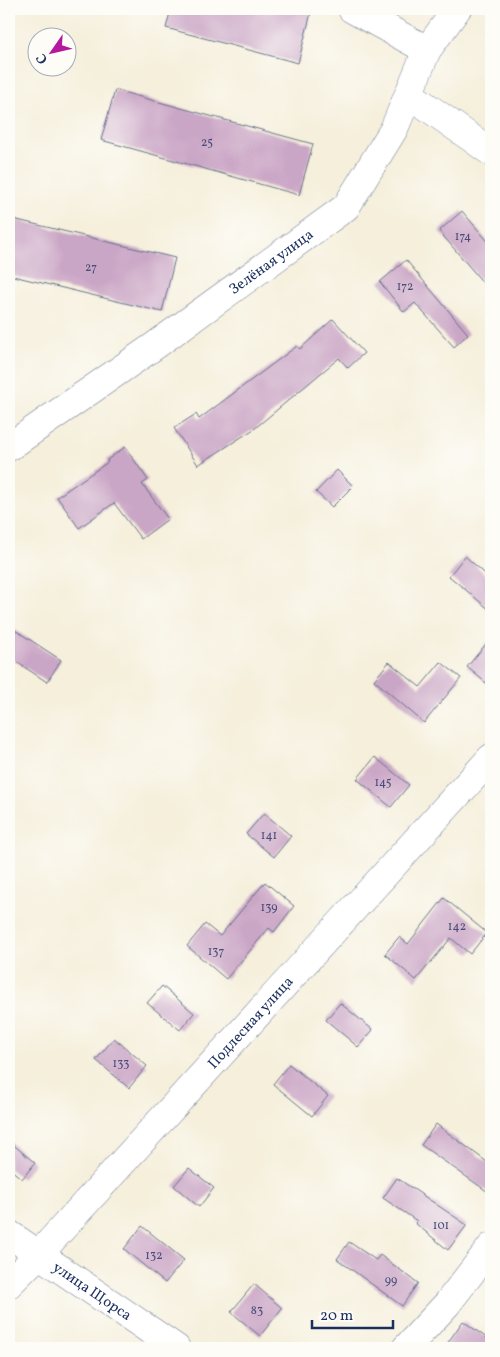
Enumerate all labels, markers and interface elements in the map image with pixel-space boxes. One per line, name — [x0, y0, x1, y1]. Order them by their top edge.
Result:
north arrow — [28, 28, 78, 78]
text: С — [32, 49, 53, 67]
house number: 25 — [201, 135, 213, 151]
street label: Зелёная улица — [225, 225, 318, 300]
house number: 174 — [455, 229, 471, 245]
house number: 27 — [85, 260, 97, 276]
house number: 172 — [397, 279, 413, 295]
house number: 145 — [374, 775, 392, 791]
house number: 141 — [261, 828, 277, 844]
house number: 139 — [261, 900, 277, 916]
house number: 142 — [448, 919, 466, 935]
house number: 137 — [208, 944, 224, 960]
street label: Подлесная улица — [204, 972, 299, 1074]
house number: 133 — [113, 1056, 129, 1072]
house number: 101 — [433, 1218, 449, 1234]
house number: 132 — [145, 1248, 163, 1264]
street label: улица Щорса — [48, 1258, 135, 1327]
house number: 99 — [385, 1273, 397, 1289]
scale bar — [312, 1297, 394, 1329]
house number: 83 — [251, 1303, 263, 1319]
text: 20 m — [320, 1306, 353, 1327]

